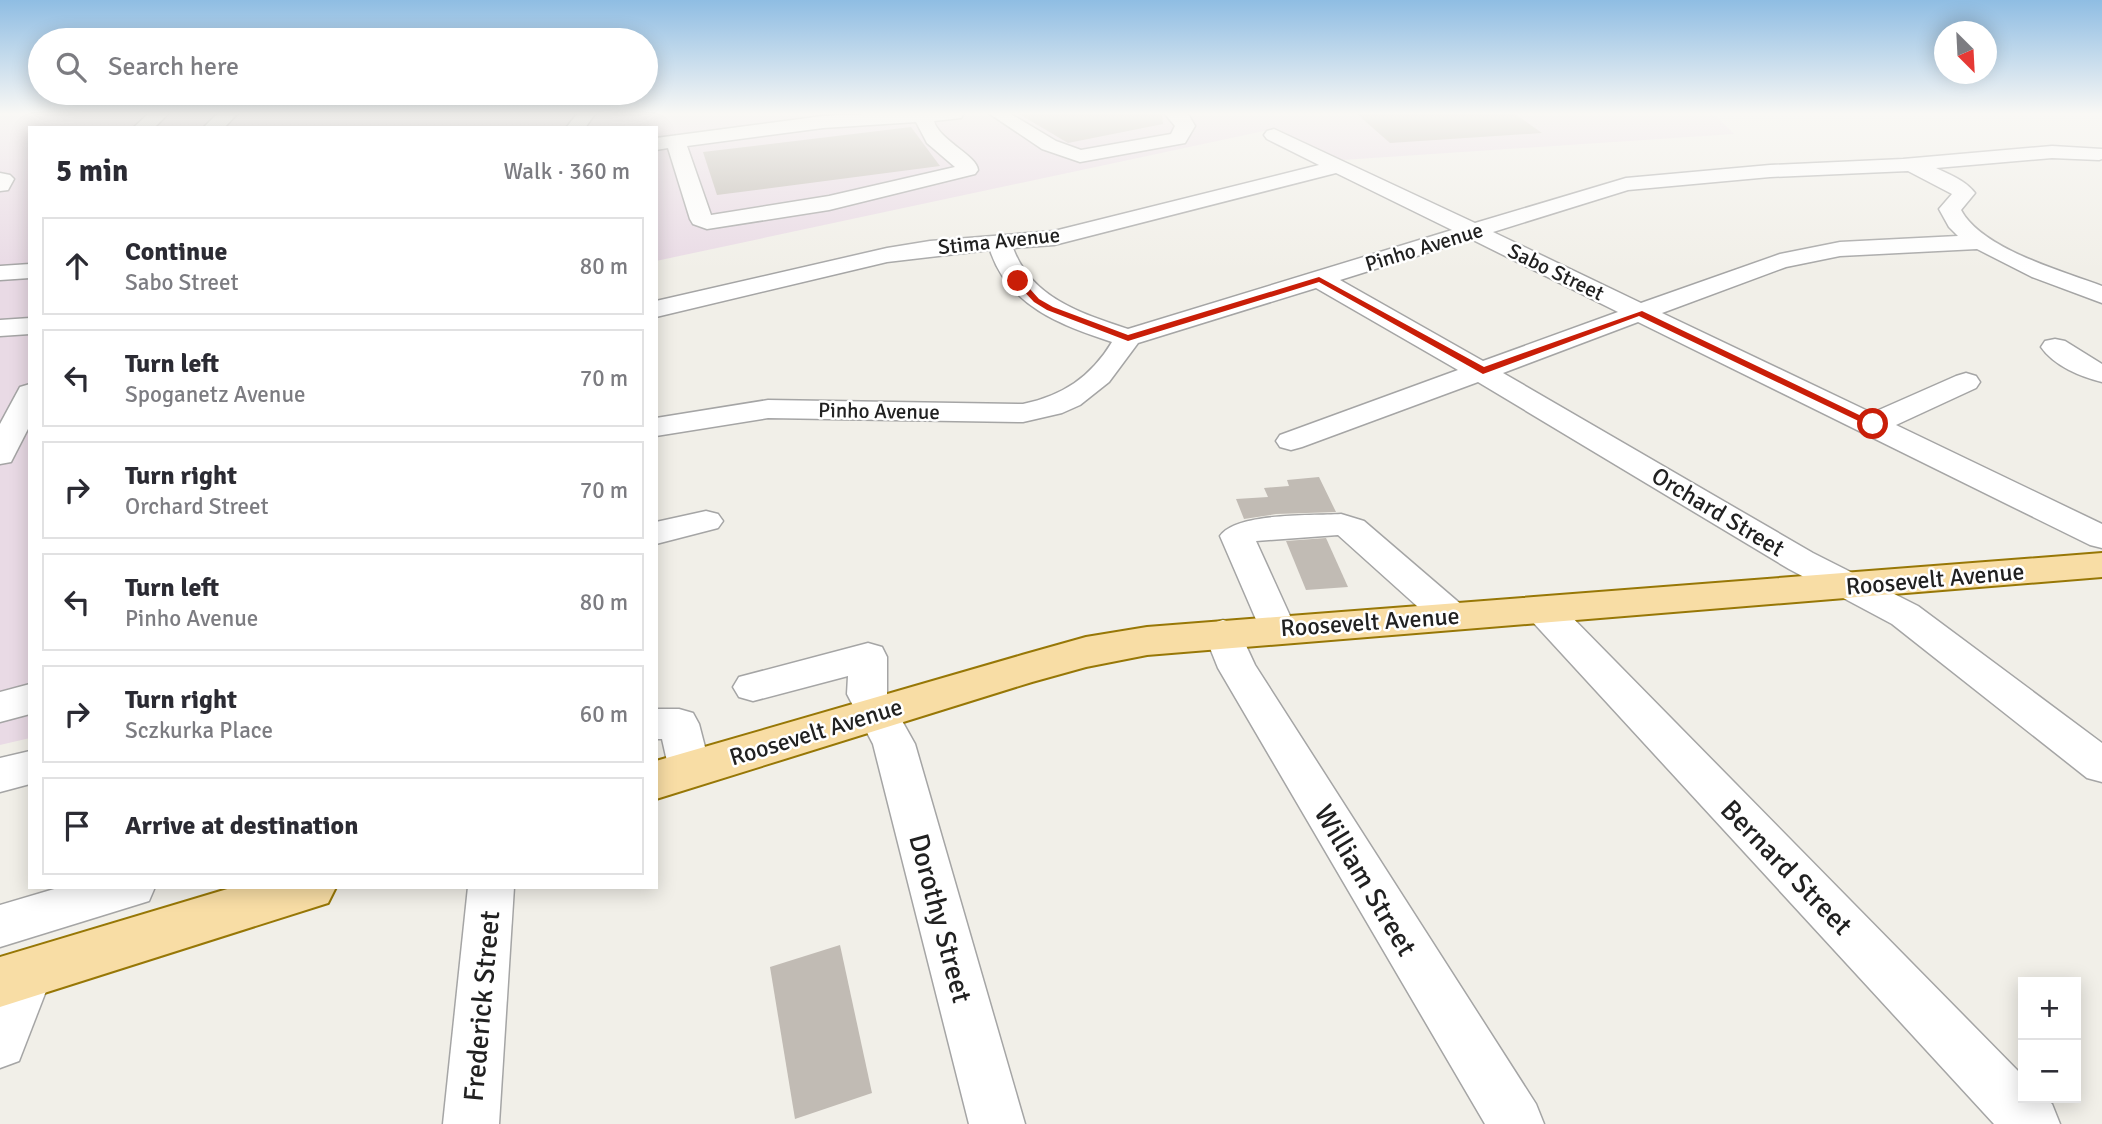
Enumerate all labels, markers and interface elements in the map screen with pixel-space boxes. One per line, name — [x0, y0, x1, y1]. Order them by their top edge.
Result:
north arrow — [1934, 21, 1997, 84]
search box — [28, 28, 658, 105]
icon: search — [52, 48, 90, 86]
text: Search here — [108, 51, 239, 83]
text: 5 min — [56, 153, 128, 190]
text: Walk · 360 m — [504, 157, 630, 186]
street label: Pinho Avenue — [1362, 217, 1486, 277]
street label: Stima Avenue — [937, 222, 1061, 260]
text: Continue — [125, 236, 227, 268]
street label: Sabo Street — [1504, 238, 1608, 306]
icon: ahead — [58, 247, 96, 285]
text: 80 m — [580, 252, 628, 281]
route end — [1002, 265, 1033, 296]
text: Sabo Street — [125, 268, 239, 297]
text: Turn left — [125, 348, 219, 380]
icon: left — [58, 359, 96, 397]
text: 70 m — [580, 364, 628, 393]
text: Spoganetz Avenue — [125, 380, 305, 409]
street label: Pinho Avenue — [818, 397, 940, 425]
route start — [1857, 408, 1888, 439]
text: Turn right — [125, 460, 237, 492]
street label: Orchard Street — [1646, 461, 1790, 563]
icon: right — [58, 471, 96, 509]
text: 70 m — [580, 476, 628, 505]
text: Orchard Street — [125, 492, 269, 521]
street label: Roosevelt Avenue — [1844, 556, 2026, 602]
text: Turn left — [125, 572, 219, 604]
icon: left — [58, 583, 96, 621]
text: 80 m — [580, 588, 628, 617]
street label: Roosevelt Avenue — [1280, 601, 1460, 643]
text: Pinho Avenue — [125, 604, 258, 633]
text: Turn right — [125, 684, 237, 716]
street label: Roosevelt Avenue — [726, 691, 906, 773]
icon: right — [58, 695, 96, 733]
text: 60 m — [580, 700, 628, 729]
text: Sczkurka Place — [125, 716, 273, 745]
street label: Bernard Street — [1713, 793, 1859, 942]
street label: William Street — [1307, 799, 1424, 963]
icon: arrive — [58, 807, 96, 845]
text: Arrive at destination — [125, 810, 358, 842]
street label: Dorothy Street — [901, 830, 979, 1007]
street label: Frederick Street — [457, 909, 507, 1103]
map controls — [2018, 977, 2081, 1103]
button: + — [2018, 977, 2081, 1040]
button: − — [2018, 1040, 2081, 1103]

